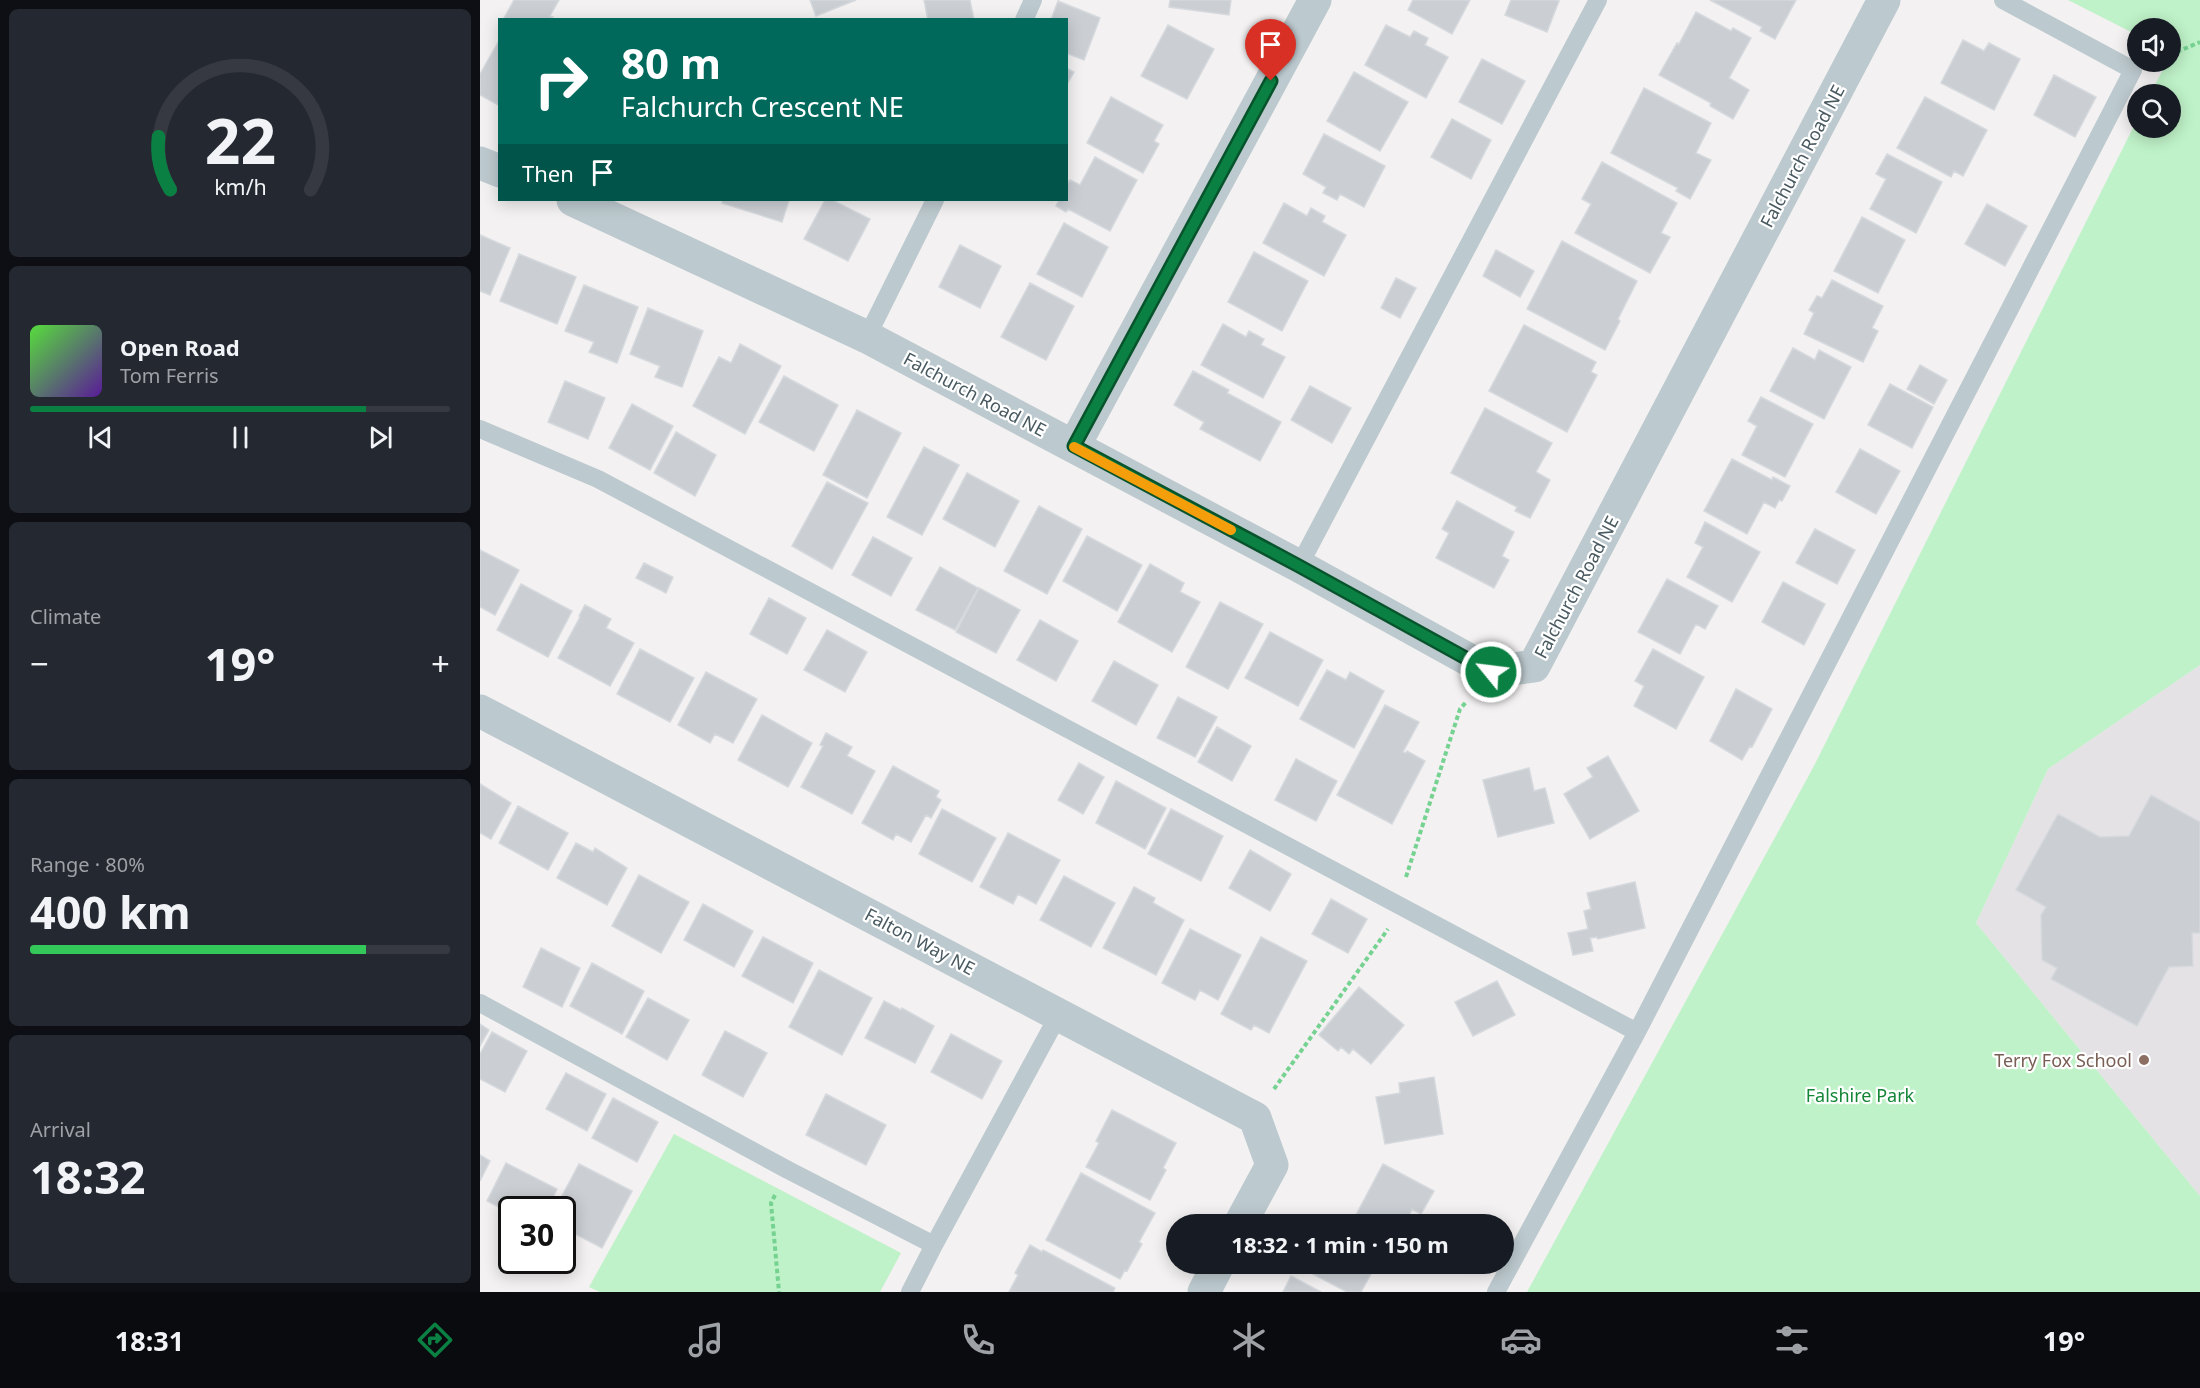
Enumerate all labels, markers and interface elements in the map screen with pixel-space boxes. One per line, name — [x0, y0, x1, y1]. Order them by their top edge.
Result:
map controls — [2127, 18, 2181, 138]
button: sound — [2127, 18, 2181, 72]
pin — [1245, 19, 1296, 81]
icon: arrive — [1254, 28, 1287, 61]
text: 80 m — [621, 34, 721, 91]
icon: right — [522, 42, 600, 120]
street label: Falchurch Road NE — [1754, 81, 1850, 231]
button: search — [2127, 84, 2181, 138]
text: Falchurch Crescent NE — [621, 88, 904, 125]
text: 22 — [204, 97, 276, 182]
icon: arrive — [586, 156, 619, 189]
text: Then — [522, 158, 574, 188]
text: km/h — [214, 172, 266, 201]
text: Open Road — [120, 332, 240, 362]
street label: Falchurch Road NE — [900, 346, 1050, 442]
text: Tom Ferris — [120, 362, 219, 389]
icon: previous — [84, 421, 117, 454]
icon: pause — [224, 421, 257, 454]
icon: next — [364, 421, 397, 454]
street label: Falchurch Road NE — [1528, 512, 1624, 662]
text: Climate — [30, 603, 101, 630]
text: 19° — [205, 633, 275, 694]
position arrow — [1459, 640, 1523, 704]
text: − — [30, 641, 49, 686]
text: + — [431, 641, 450, 686]
text: Range · 80% — [30, 851, 145, 878]
text: 400 km — [30, 881, 191, 942]
street label: Falton Way NE — [861, 902, 979, 980]
place label: Terry Fox School — [1994, 1048, 2132, 1072]
marker: Terry Fox School — [2137, 1053, 2151, 1067]
park label: Falshire Park — [1806, 1083, 1915, 1107]
text: Arrival — [30, 1116, 91, 1143]
text: 18:32 — [30, 1146, 146, 1207]
speed limit sign: 30 — [498, 1196, 576, 1274]
text: 18:32 · 1 min · 150 m — [1231, 1229, 1449, 1259]
icon: directions — [414, 1319, 456, 1361]
icon: music — [685, 1319, 727, 1361]
icon: phone — [957, 1319, 999, 1361]
icon: climate — [1228, 1319, 1270, 1361]
icon: car — [1500, 1319, 1542, 1361]
icon: filters — [1771, 1319, 1813, 1361]
text: 18:31 — [115, 1322, 184, 1359]
text: 19° — [2043, 1322, 2085, 1359]

